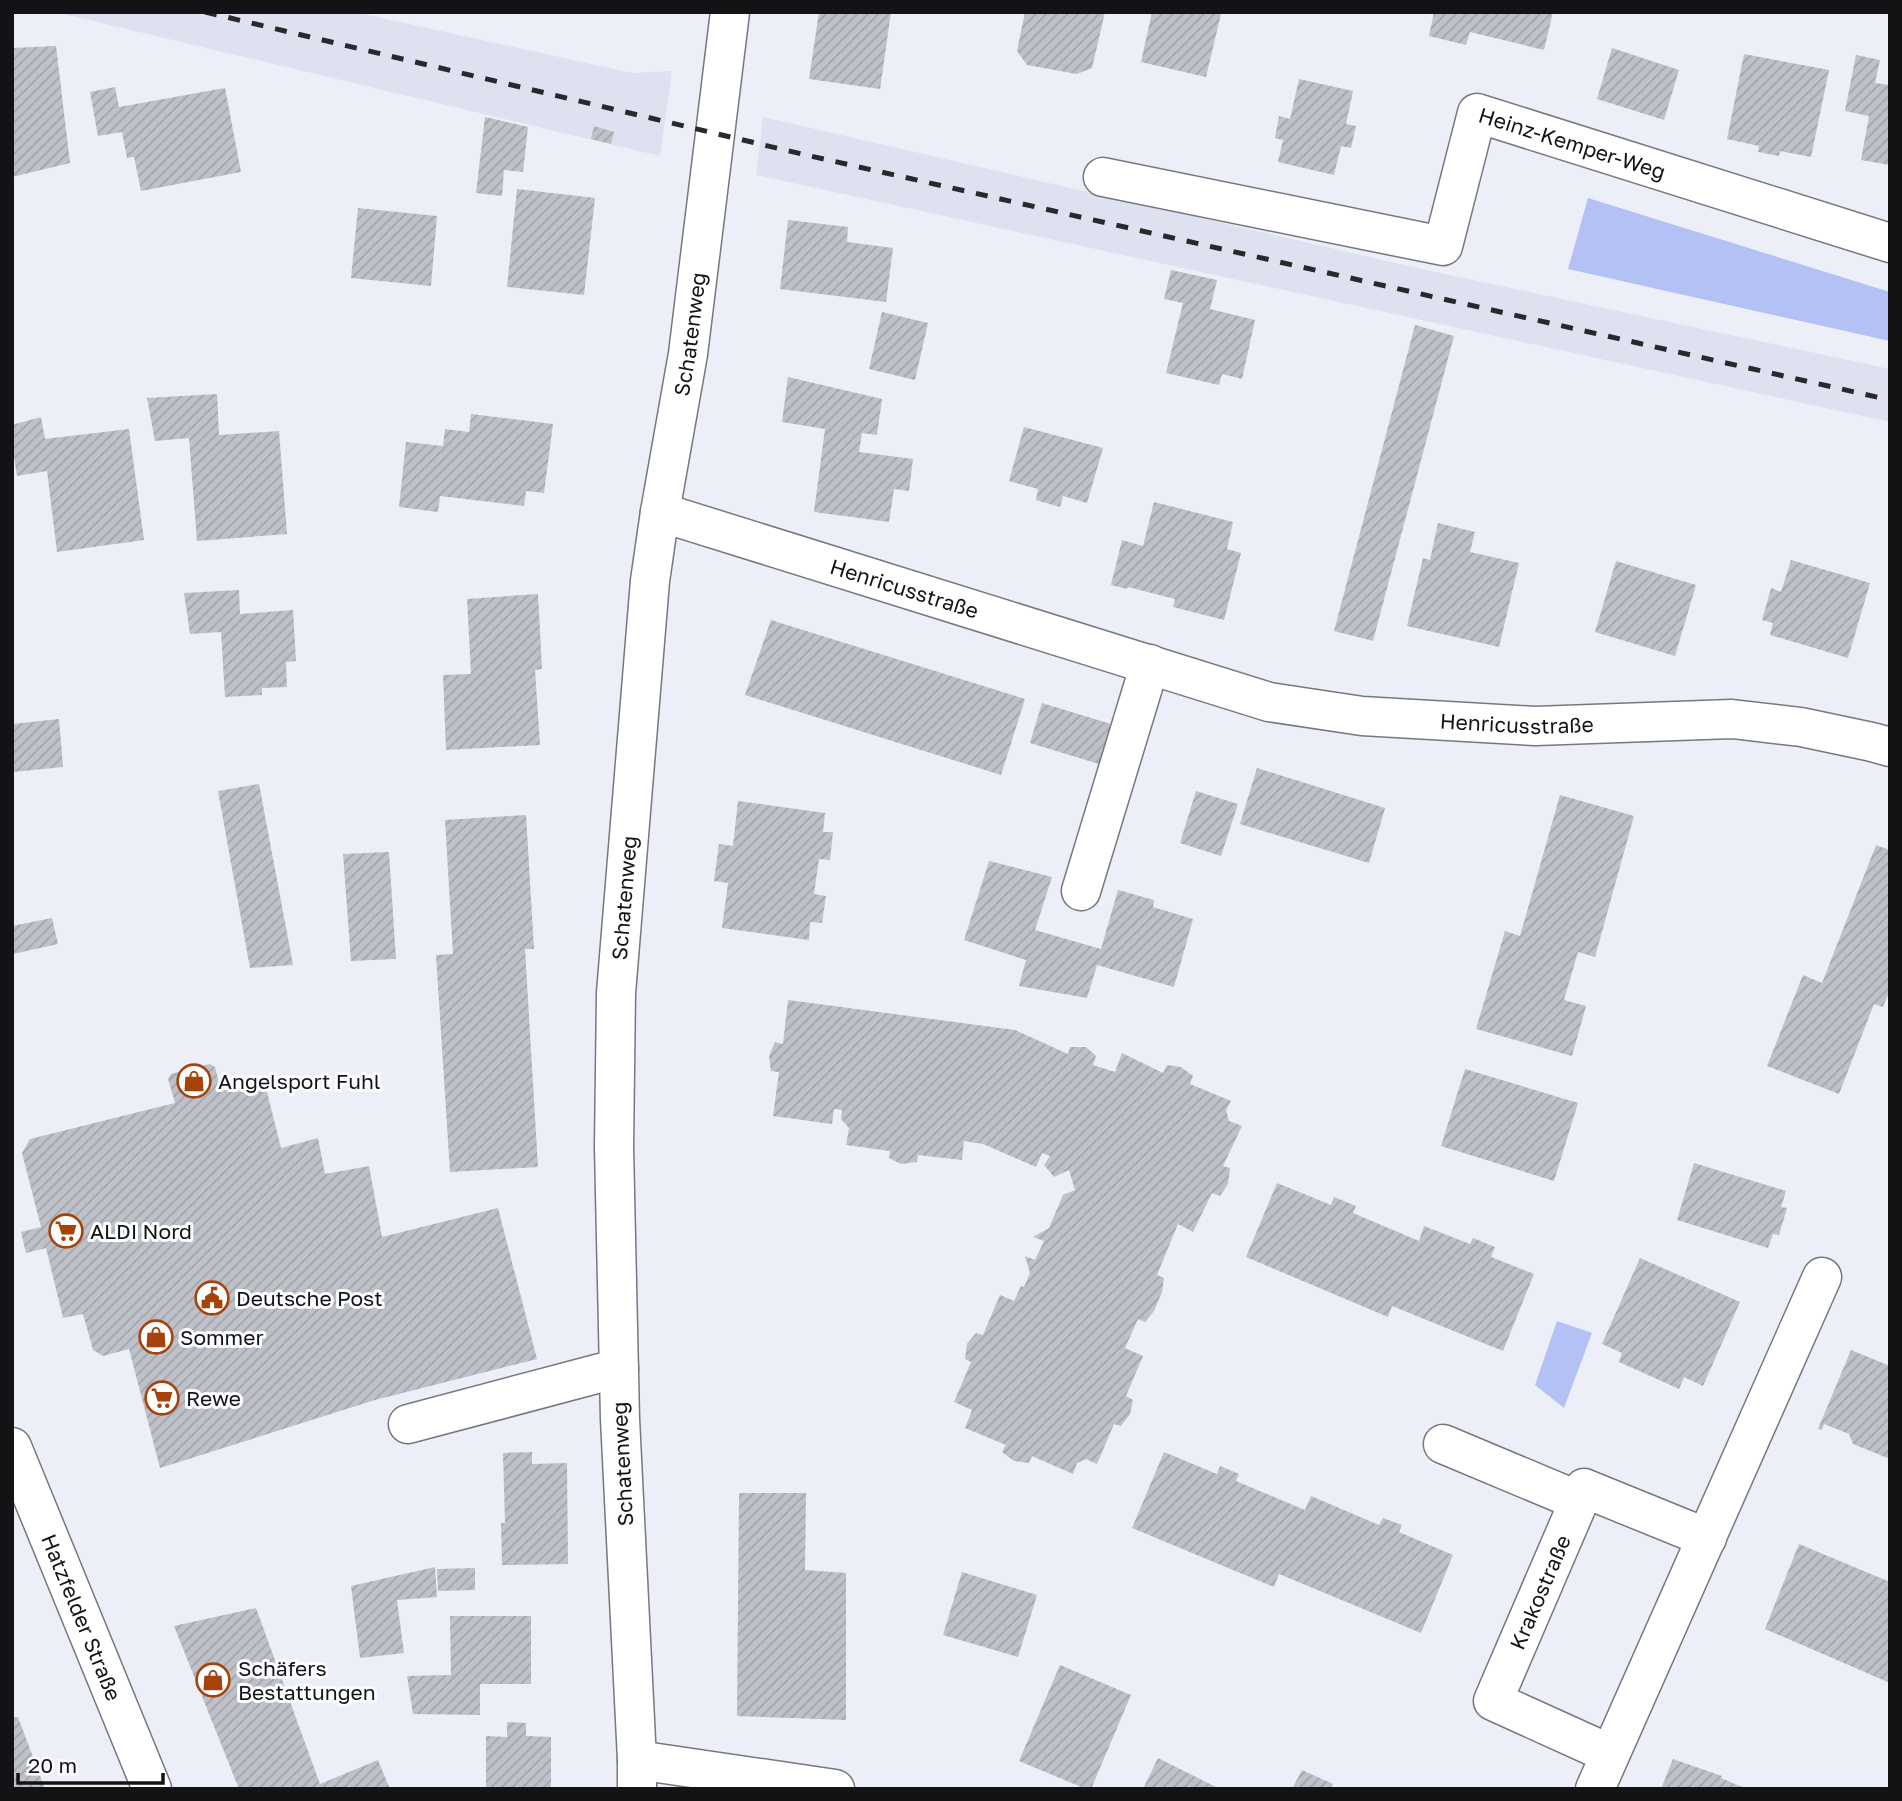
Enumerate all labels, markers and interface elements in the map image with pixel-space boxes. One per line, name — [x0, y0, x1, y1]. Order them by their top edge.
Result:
street label: Heinz-Kemper-Weg — [1476, 101, 1669, 185]
street label: Schatenweg — [668, 271, 711, 398]
street label: Henricusstraße — [827, 553, 982, 624]
street label: Henricusstraße — [1439, 708, 1594, 739]
street label: Schatenweg — [606, 835, 642, 961]
shop icon: Angelsport Fuhl — [175, 1062, 213, 1100]
place label: Angelsport Fuhl — [218, 1068, 381, 1094]
supermarket icon: ALDI Nord — [47, 1212, 85, 1250]
place label: ALDI Nord — [90, 1218, 192, 1244]
public building icon: Deutsche Post — [193, 1279, 231, 1317]
place label: Deutsche Post — [236, 1285, 383, 1311]
shop icon: Sommer — [137, 1318, 175, 1356]
place label: Sommer — [180, 1324, 264, 1350]
supermarket icon: Rewe — [143, 1379, 181, 1417]
place label: Rewe — [186, 1385, 241, 1411]
street label: Schatenweg — [606, 1401, 638, 1527]
street label: Hatzfelder Straße — [36, 1530, 127, 1704]
street label: Krakostraße — [1504, 1531, 1576, 1653]
place label: Schäfers Bestattungen — [238, 1655, 376, 1705]
shop icon: Schäfers Bestattungen — [194, 1661, 232, 1699]
scale bar — [18, 1742, 163, 1786]
text: 20 m — [28, 1752, 77, 1778]

